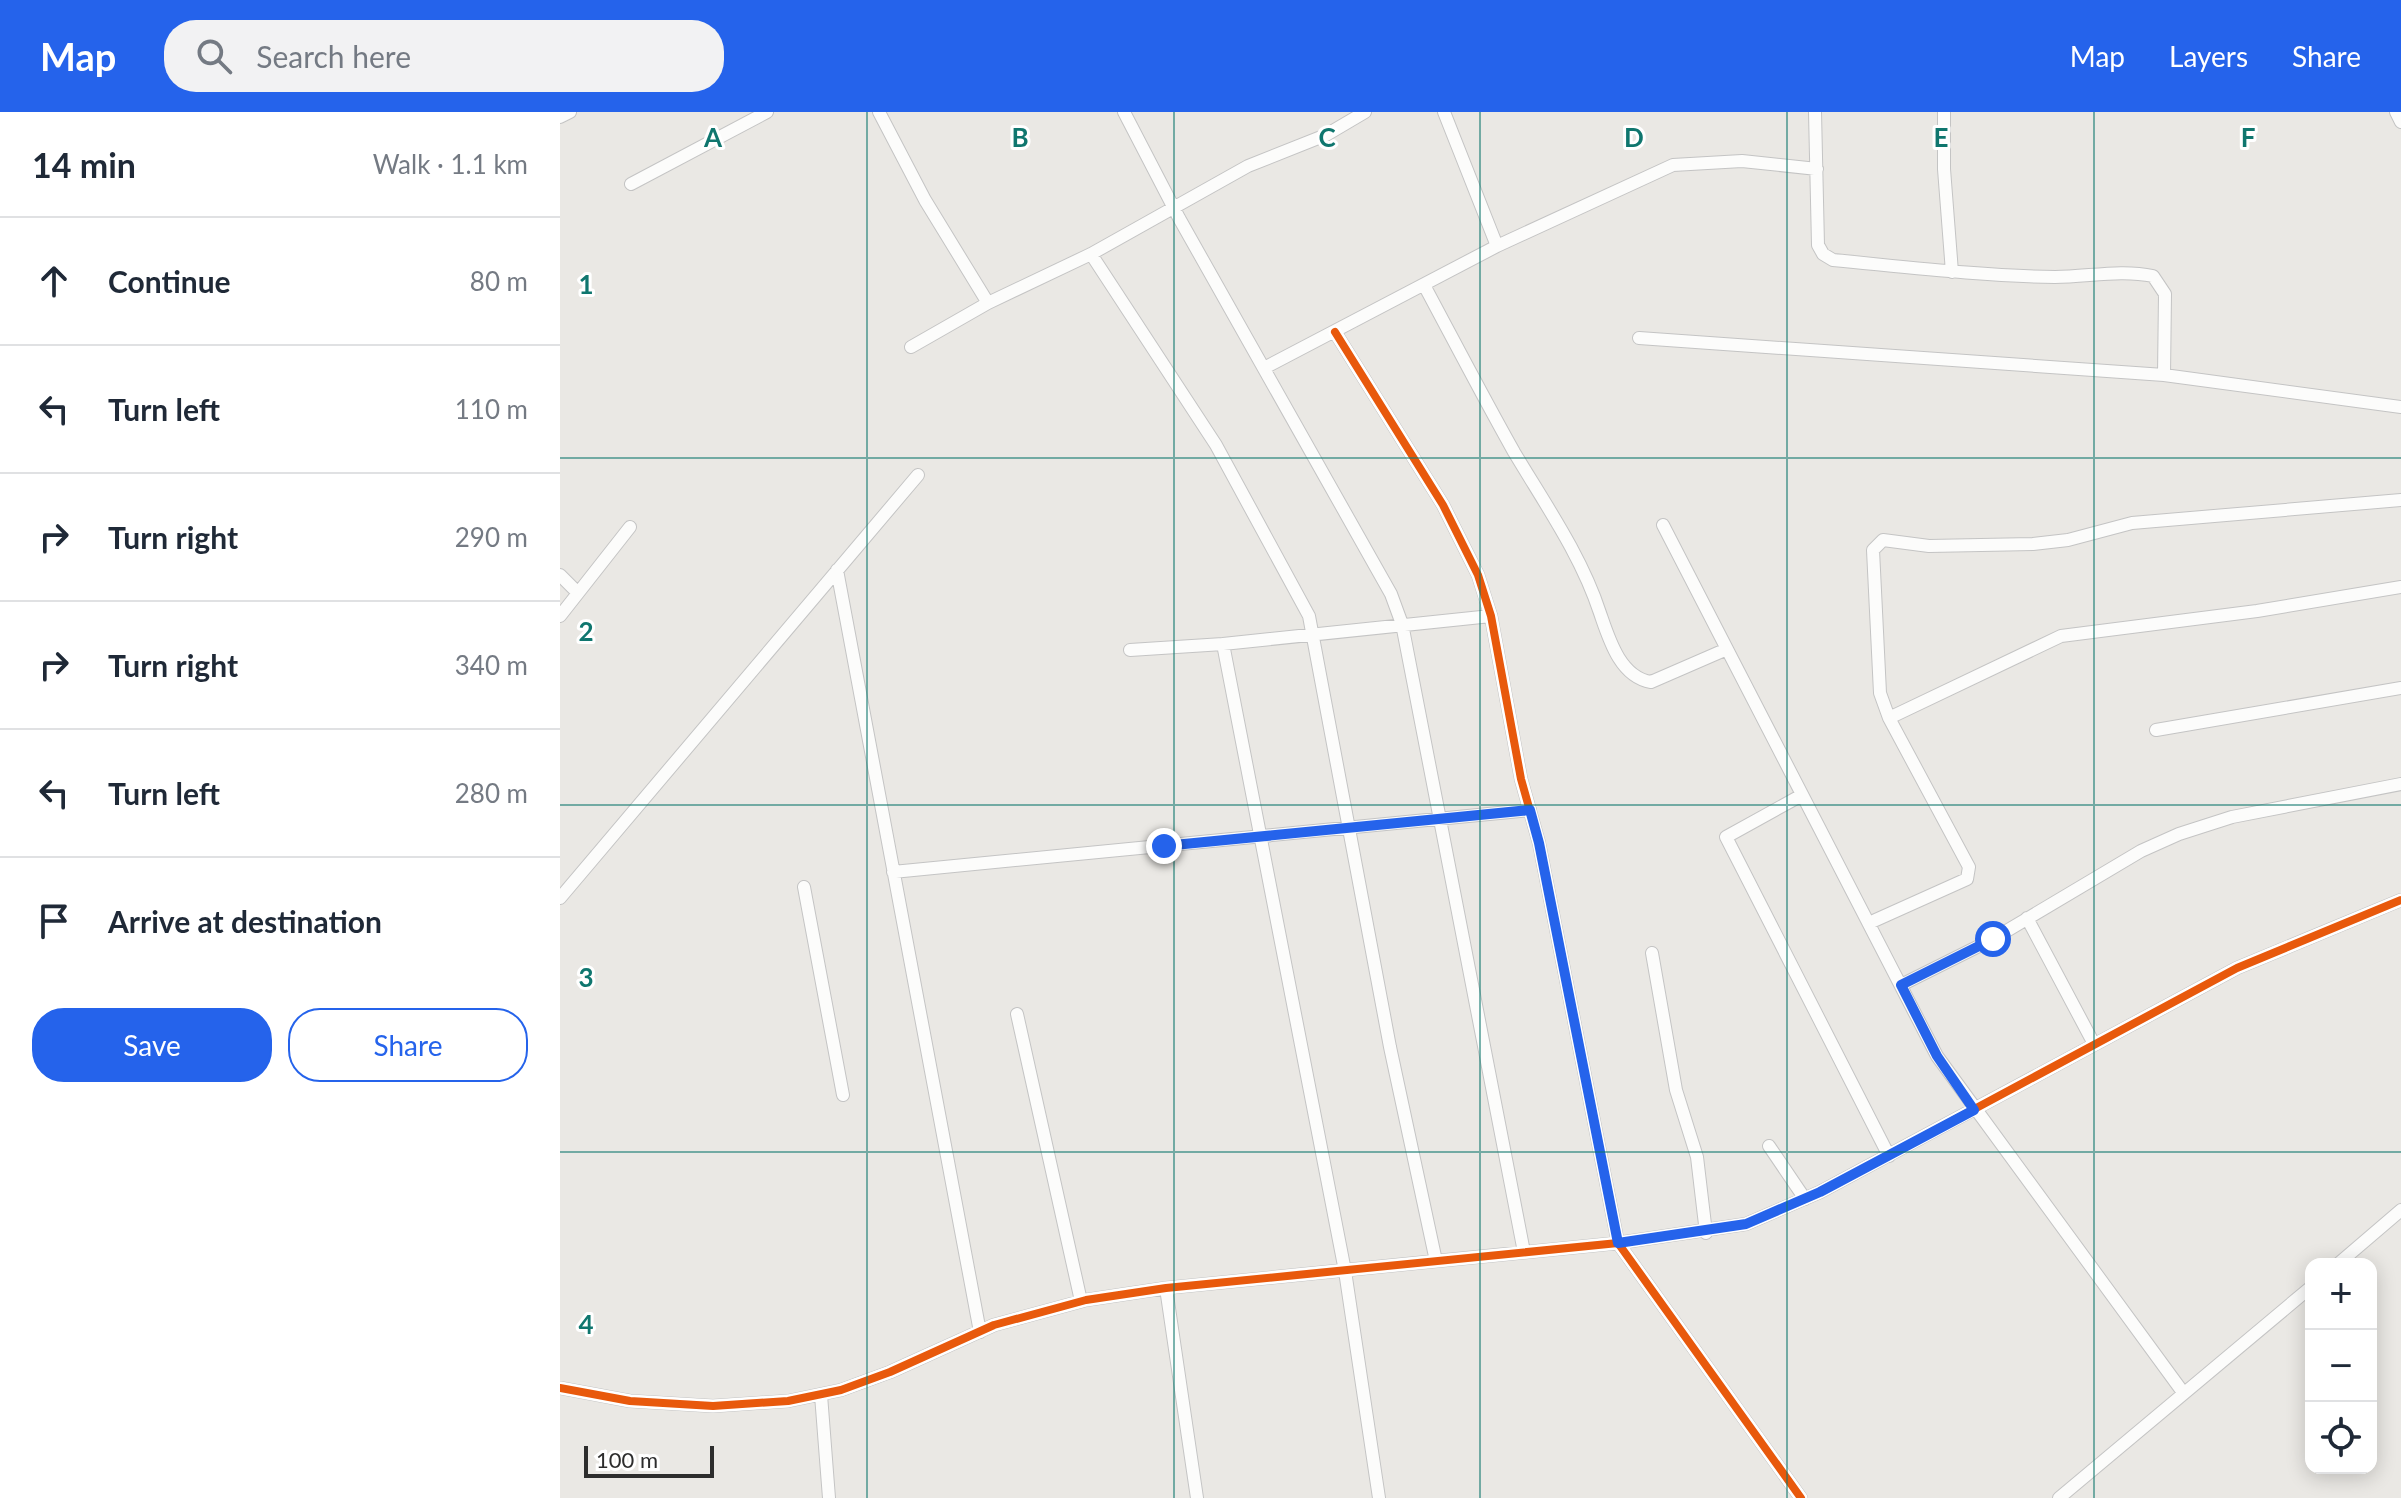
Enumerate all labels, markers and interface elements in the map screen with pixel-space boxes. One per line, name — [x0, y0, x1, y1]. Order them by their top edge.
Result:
search box — [164, 20, 724, 92]
text: Map — [40, 33, 116, 79]
icon: search — [192, 34, 236, 78]
text: Search here — [256, 38, 411, 74]
text: Map — [2070, 39, 2125, 73]
text: Layers — [2169, 39, 2248, 73]
text: Share — [2292, 39, 2361, 73]
text: A — [703, 121, 723, 153]
text: B — [1011, 121, 1029, 153]
text: C — [1318, 121, 1336, 153]
text: D — [1624, 121, 1644, 153]
text: E — [1934, 121, 1948, 153]
text: F — [2241, 121, 2255, 153]
text: 14 min — [32, 144, 136, 185]
text: Walk · 1.1 km — [373, 148, 528, 180]
icon: ahead — [32, 259, 76, 303]
text: Continue — [108, 263, 231, 299]
text: 80 m — [470, 265, 528, 297]
text: 1 — [578, 268, 594, 300]
icon: left — [32, 387, 76, 431]
text: Turn left — [108, 391, 220, 427]
text: 110 m — [455, 393, 528, 425]
icon: right — [32, 515, 76, 559]
text: Turn right — [108, 519, 238, 555]
text: 290 m — [455, 521, 528, 553]
text: 2 — [578, 615, 594, 647]
icon: right — [32, 643, 76, 687]
text: Turn right — [108, 647, 238, 683]
text: 340 m — [455, 649, 528, 681]
icon: left — [32, 771, 76, 815]
text: Turn left — [108, 775, 220, 811]
text: 280 m — [455, 777, 528, 809]
route end — [1146, 828, 1182, 864]
icon: arrive — [32, 899, 76, 943]
text: Arrive at destination — [108, 903, 382, 939]
route start — [1975, 921, 2011, 957]
text: 3 — [578, 961, 594, 993]
button: Save — [32, 1008, 272, 1082]
button: Share — [288, 1008, 528, 1082]
map controls — [2305, 1258, 2377, 1474]
button: + — [2305, 1258, 2377, 1330]
text: 4 — [578, 1308, 594, 1340]
button: − — [2305, 1330, 2377, 1402]
button: locate — [2305, 1402, 2377, 1474]
scale bar — [584, 1442, 714, 1478]
text: 100 m — [596, 1446, 658, 1473]

